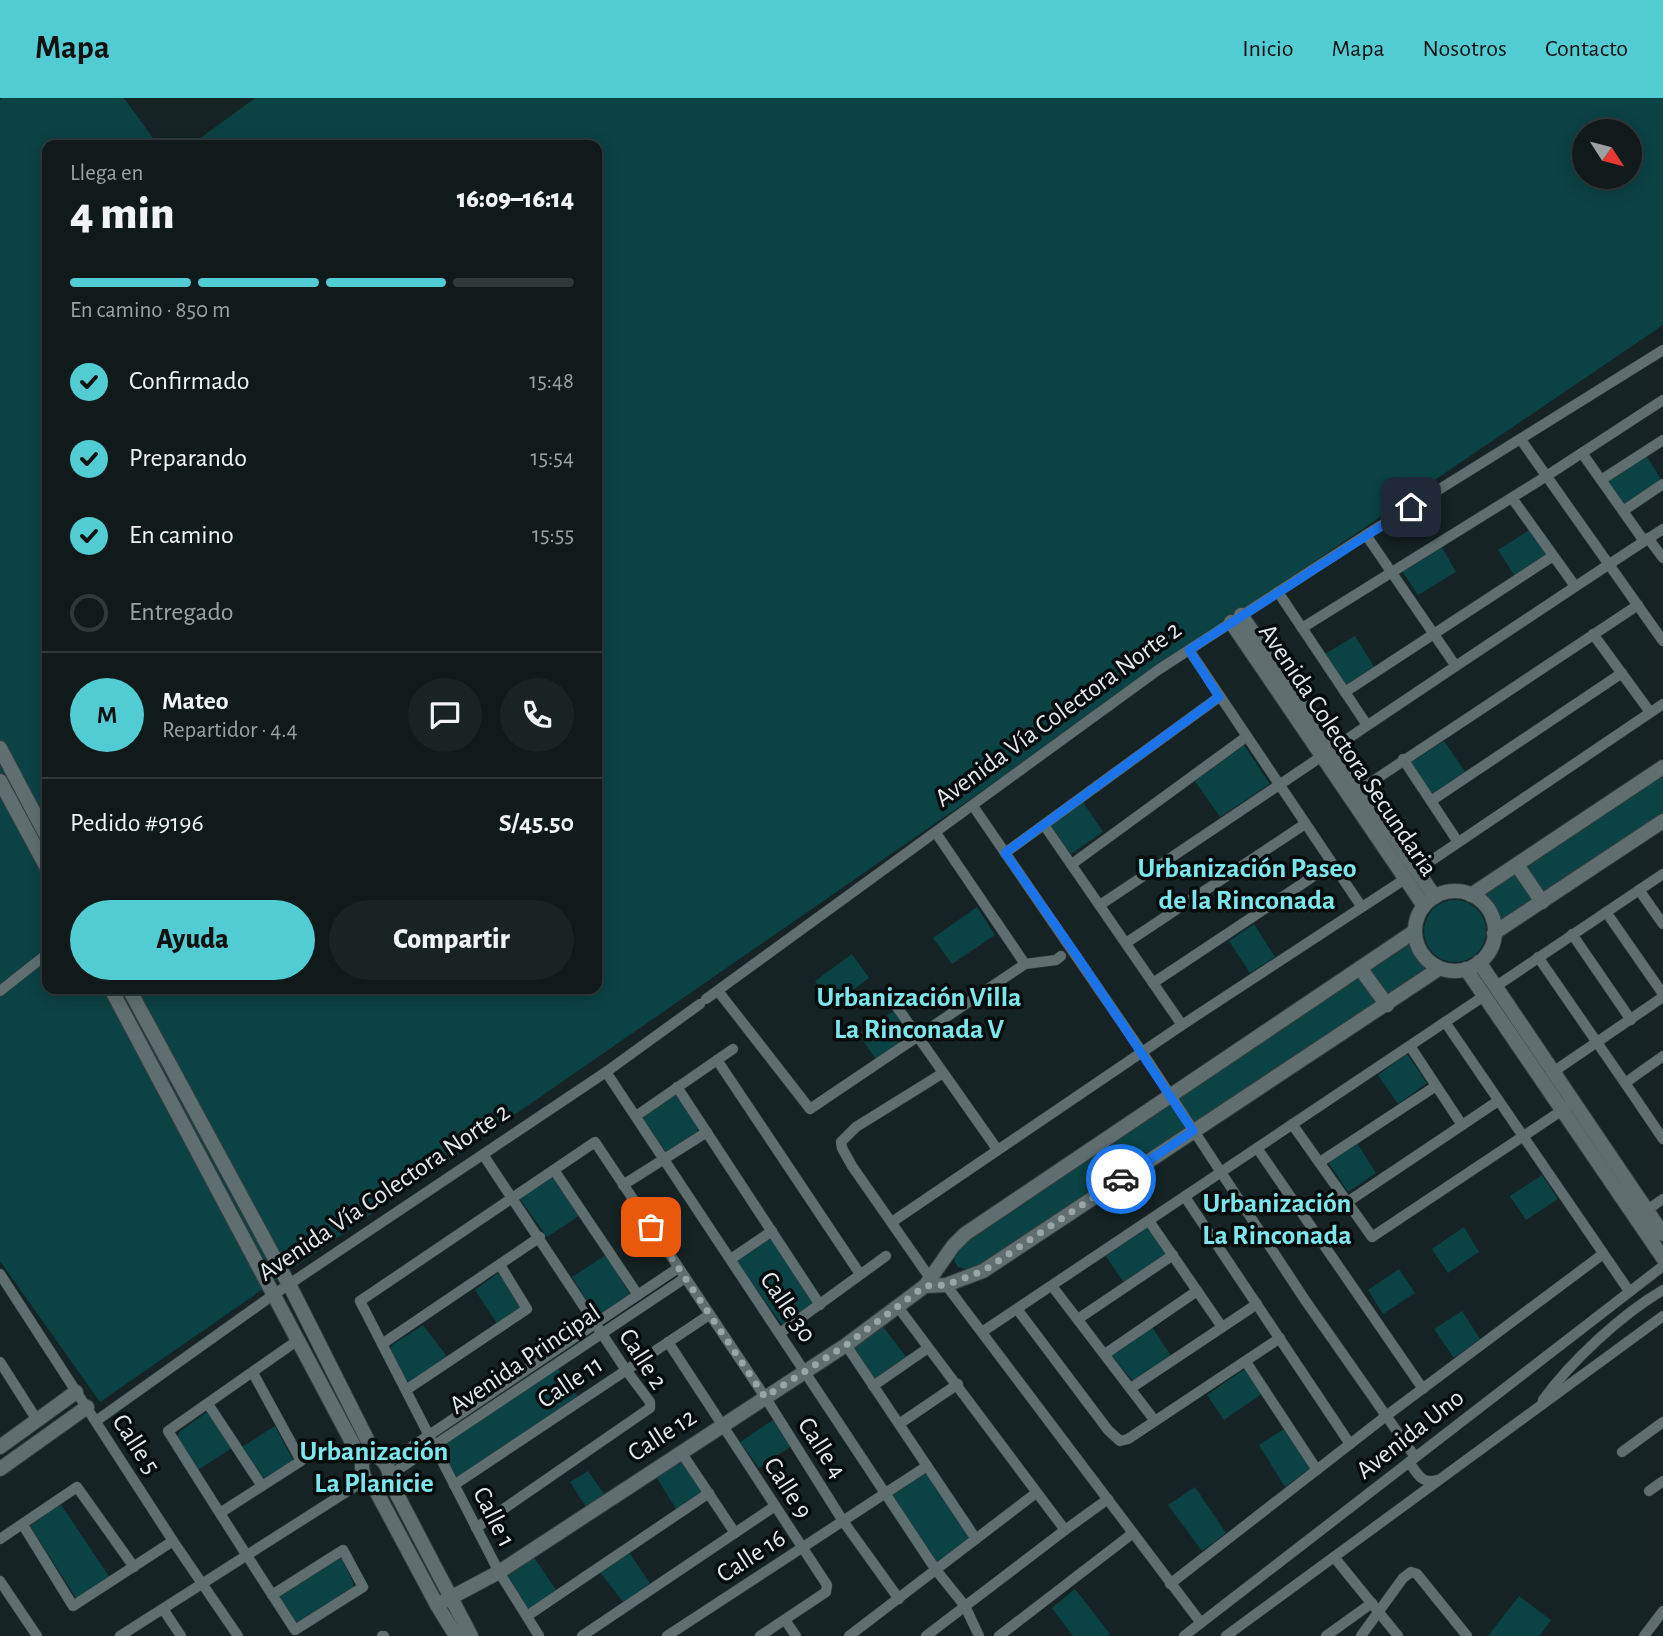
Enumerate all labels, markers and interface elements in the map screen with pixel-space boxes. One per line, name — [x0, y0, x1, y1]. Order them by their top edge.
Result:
text: Mapa — [35, 32, 110, 65]
text: Inicio — [1242, 37, 1293, 61]
text: Mapa — [1331, 37, 1385, 61]
text: Nosotros — [1423, 37, 1507, 61]
text: Contacto — [1545, 37, 1628, 61]
north arrow — [1572, 119, 1642, 189]
map controls — [1572, 119, 1642, 189]
text: Llega en — [70, 162, 143, 185]
text: 16:09–16:14 — [457, 186, 574, 212]
text: 4 min — [70, 191, 175, 237]
text: En camino · 850 m — [70, 299, 230, 322]
icon: check — [70, 363, 108, 401]
text: Confirmado — [129, 368, 250, 394]
text: 15:48 — [529, 370, 574, 393]
icon: check — [70, 440, 108, 478]
text: Preparando — [129, 445, 247, 471]
text: 15:54 — [531, 447, 574, 470]
pin — [1381, 477, 1441, 537]
icon: home — [1392, 488, 1430, 526]
icon: check — [70, 517, 108, 555]
text: En camino — [129, 522, 234, 548]
text: 15:55 — [532, 524, 574, 547]
text: Entregado — [129, 599, 234, 625]
street label: Avenida Vía Colectora Norte 2 — [930, 616, 1186, 812]
street label: Avenida Colectora Secundaria — [1254, 619, 1442, 881]
button: chat — [408, 678, 482, 752]
button: phone — [500, 678, 574, 752]
text: Mateo — [162, 688, 229, 714]
text: M — [97, 702, 117, 728]
text: Repartidor · 4.4 — [162, 719, 298, 742]
text: Pedido #9196 — [70, 810, 204, 836]
text: S/45.50 — [499, 810, 574, 836]
district label: Urbanización Paseo de la Rinconada — [1137, 855, 1357, 915]
button: Ayuda — [70, 900, 315, 980]
button: Compartir — [329, 900, 574, 980]
district label: Urbanización Villa La Rinconada V — [816, 984, 1022, 1044]
street label: Avenida Vía Colectora Norte 2 — [254, 1098, 515, 1286]
courier — [1086, 1144, 1156, 1214]
icon: car — [1102, 1160, 1140, 1198]
district label: Urbanización La Rinconada — [1202, 1190, 1352, 1250]
pin — [621, 1197, 681, 1257]
icon: bag — [632, 1208, 670, 1246]
street label: Calle 30 — [755, 1267, 821, 1347]
street label: Avenida Principal — [445, 1299, 605, 1419]
street label: Calle 2 — [614, 1324, 672, 1394]
street label: Calle 11 — [533, 1351, 607, 1413]
street label: Avenida Uno — [1351, 1384, 1469, 1484]
street label: Calle 12 — [623, 1403, 701, 1466]
street label: Calle 5 — [107, 1409, 165, 1479]
street label: Calle 4 — [793, 1413, 851, 1483]
district label: Urbanización La Planicie — [300, 1438, 448, 1498]
street label: Calle 9 — [759, 1453, 817, 1523]
street label: Calle 1 — [468, 1483, 520, 1551]
street label: Calle 16 — [712, 1524, 790, 1588]

